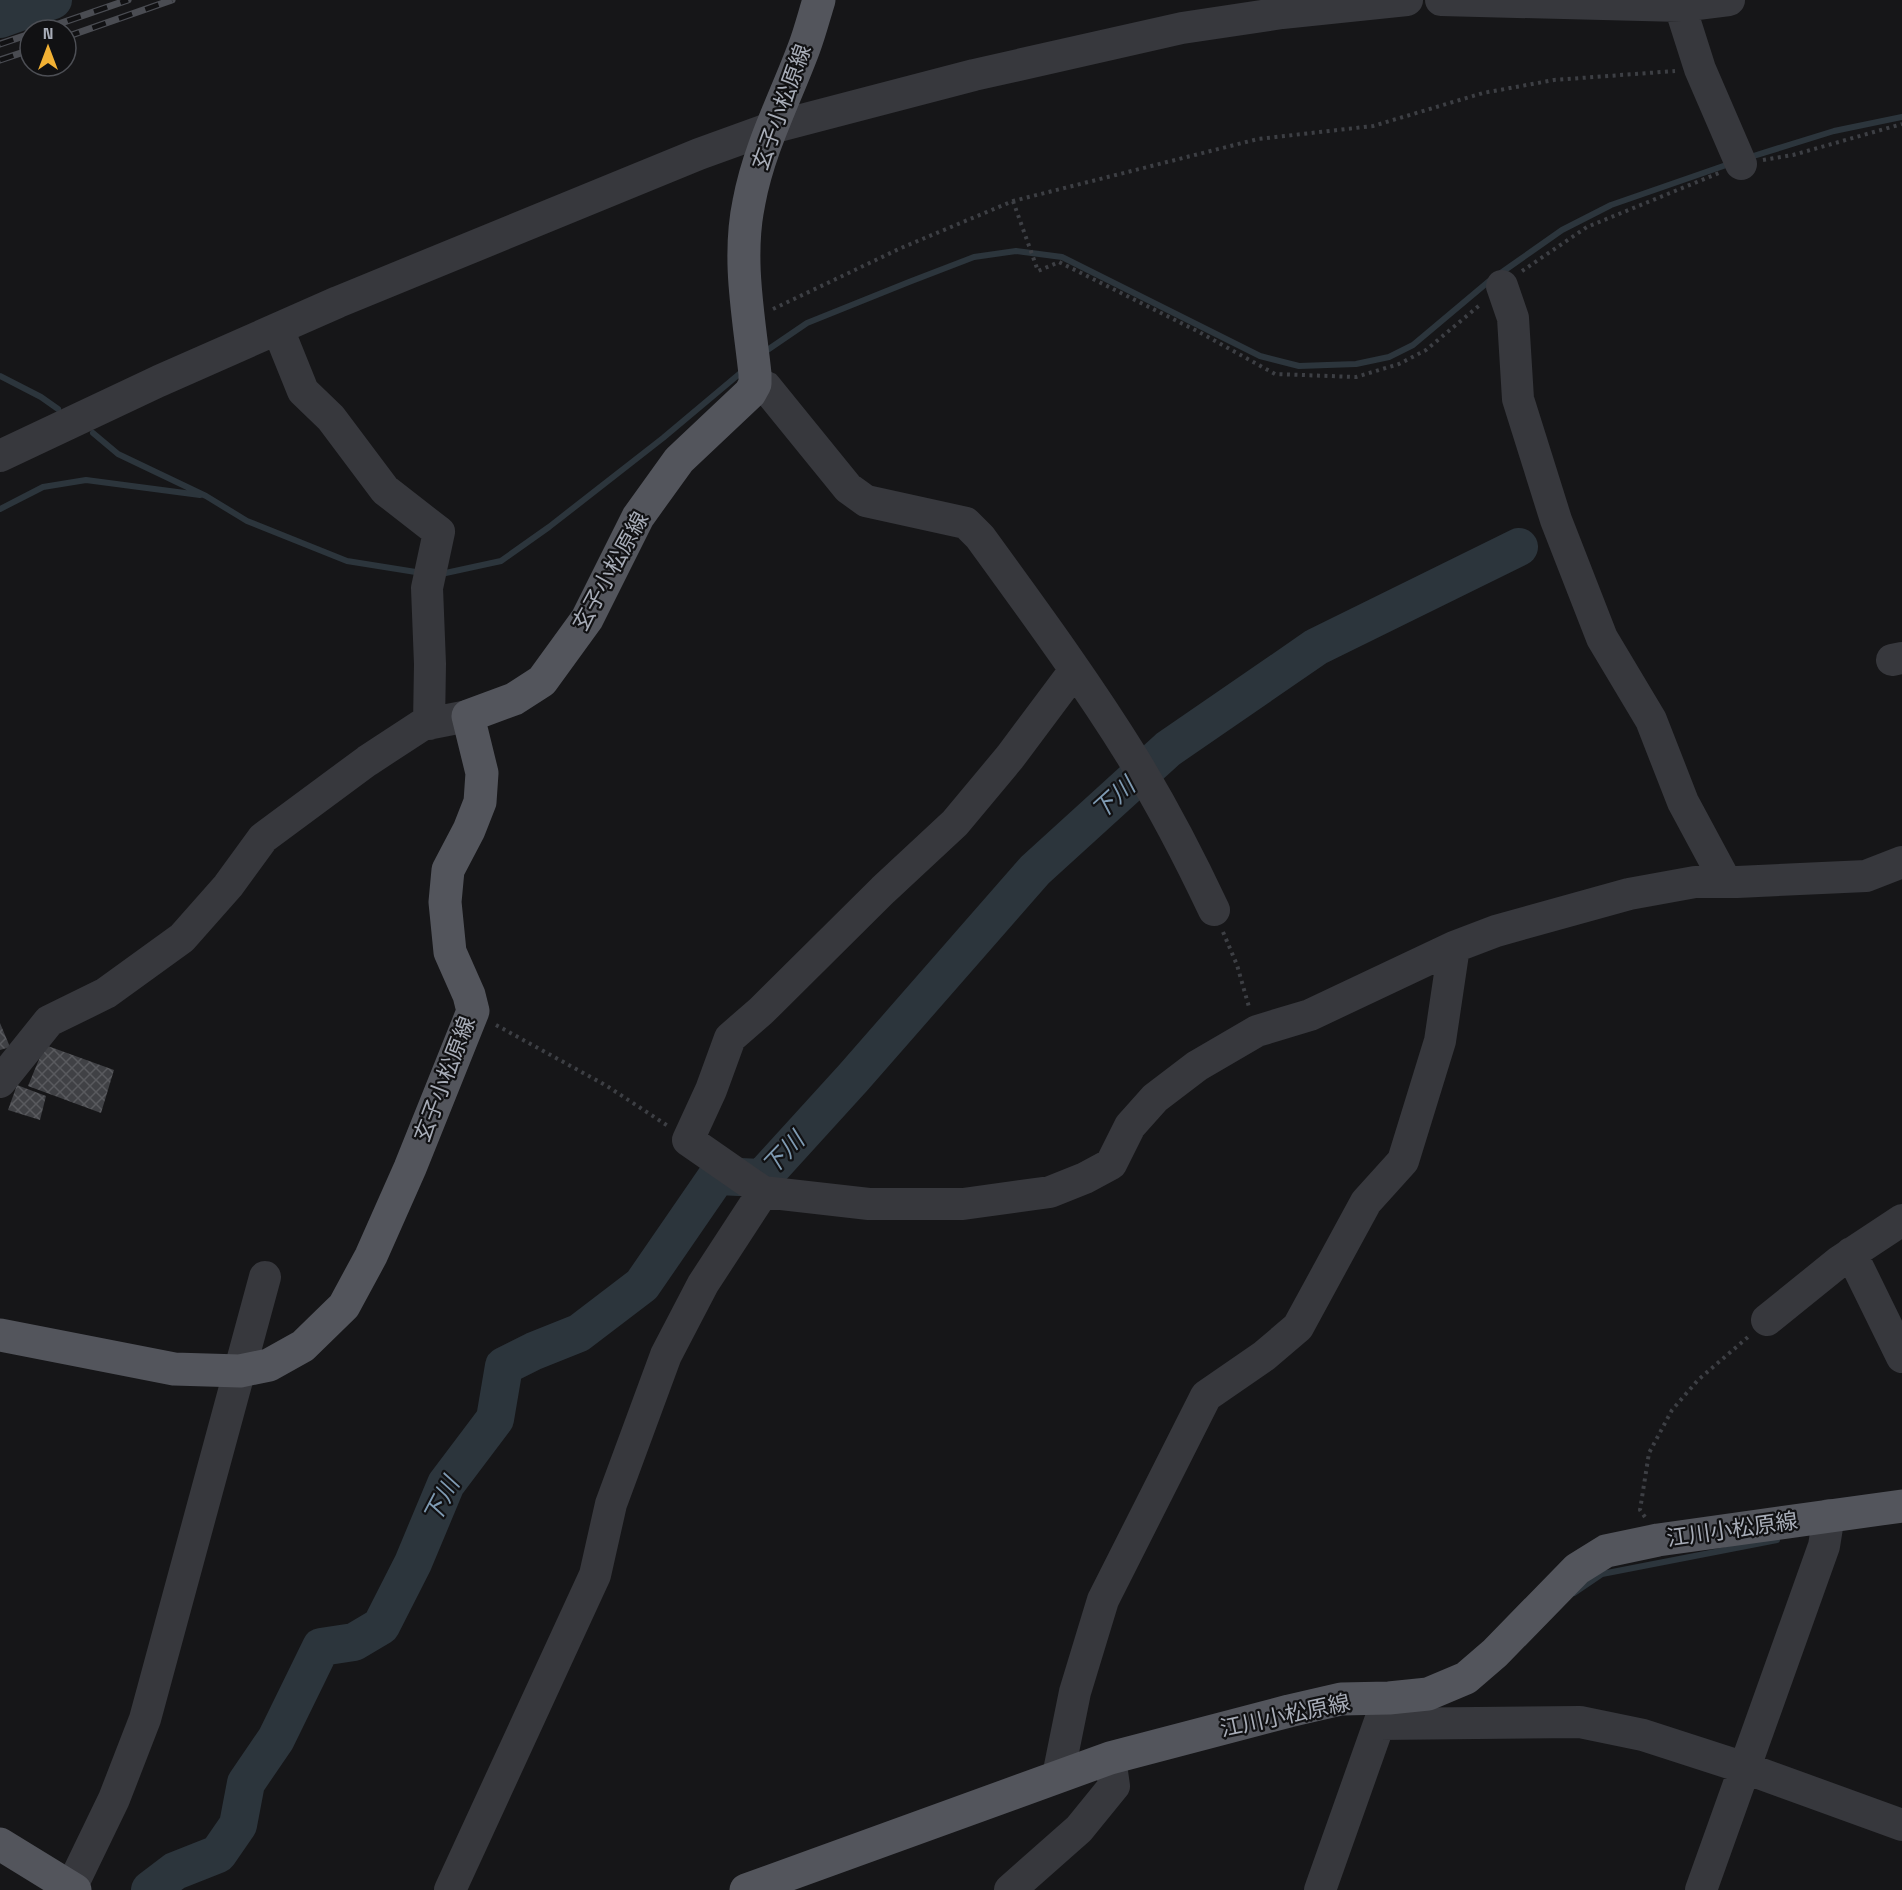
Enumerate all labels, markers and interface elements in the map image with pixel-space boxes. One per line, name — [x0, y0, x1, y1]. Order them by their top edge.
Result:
north arrow — [18, 18, 78, 78]
text: N — [43, 23, 53, 44]
street label: 玄子小松原線 — [745, 40, 817, 174]
street label: 玄子小松原線 — [566, 506, 654, 636]
water label: 下川 — [1085, 768, 1143, 826]
street label: 玄子小松原線 — [407, 1012, 481, 1146]
water label: 下川 — [755, 1123, 813, 1181]
water label: 下川 — [416, 1469, 467, 1528]
street label: 江川小松原線 — [1665, 1506, 1799, 1552]
street label: 江川小松原線 — [1218, 1688, 1352, 1742]

